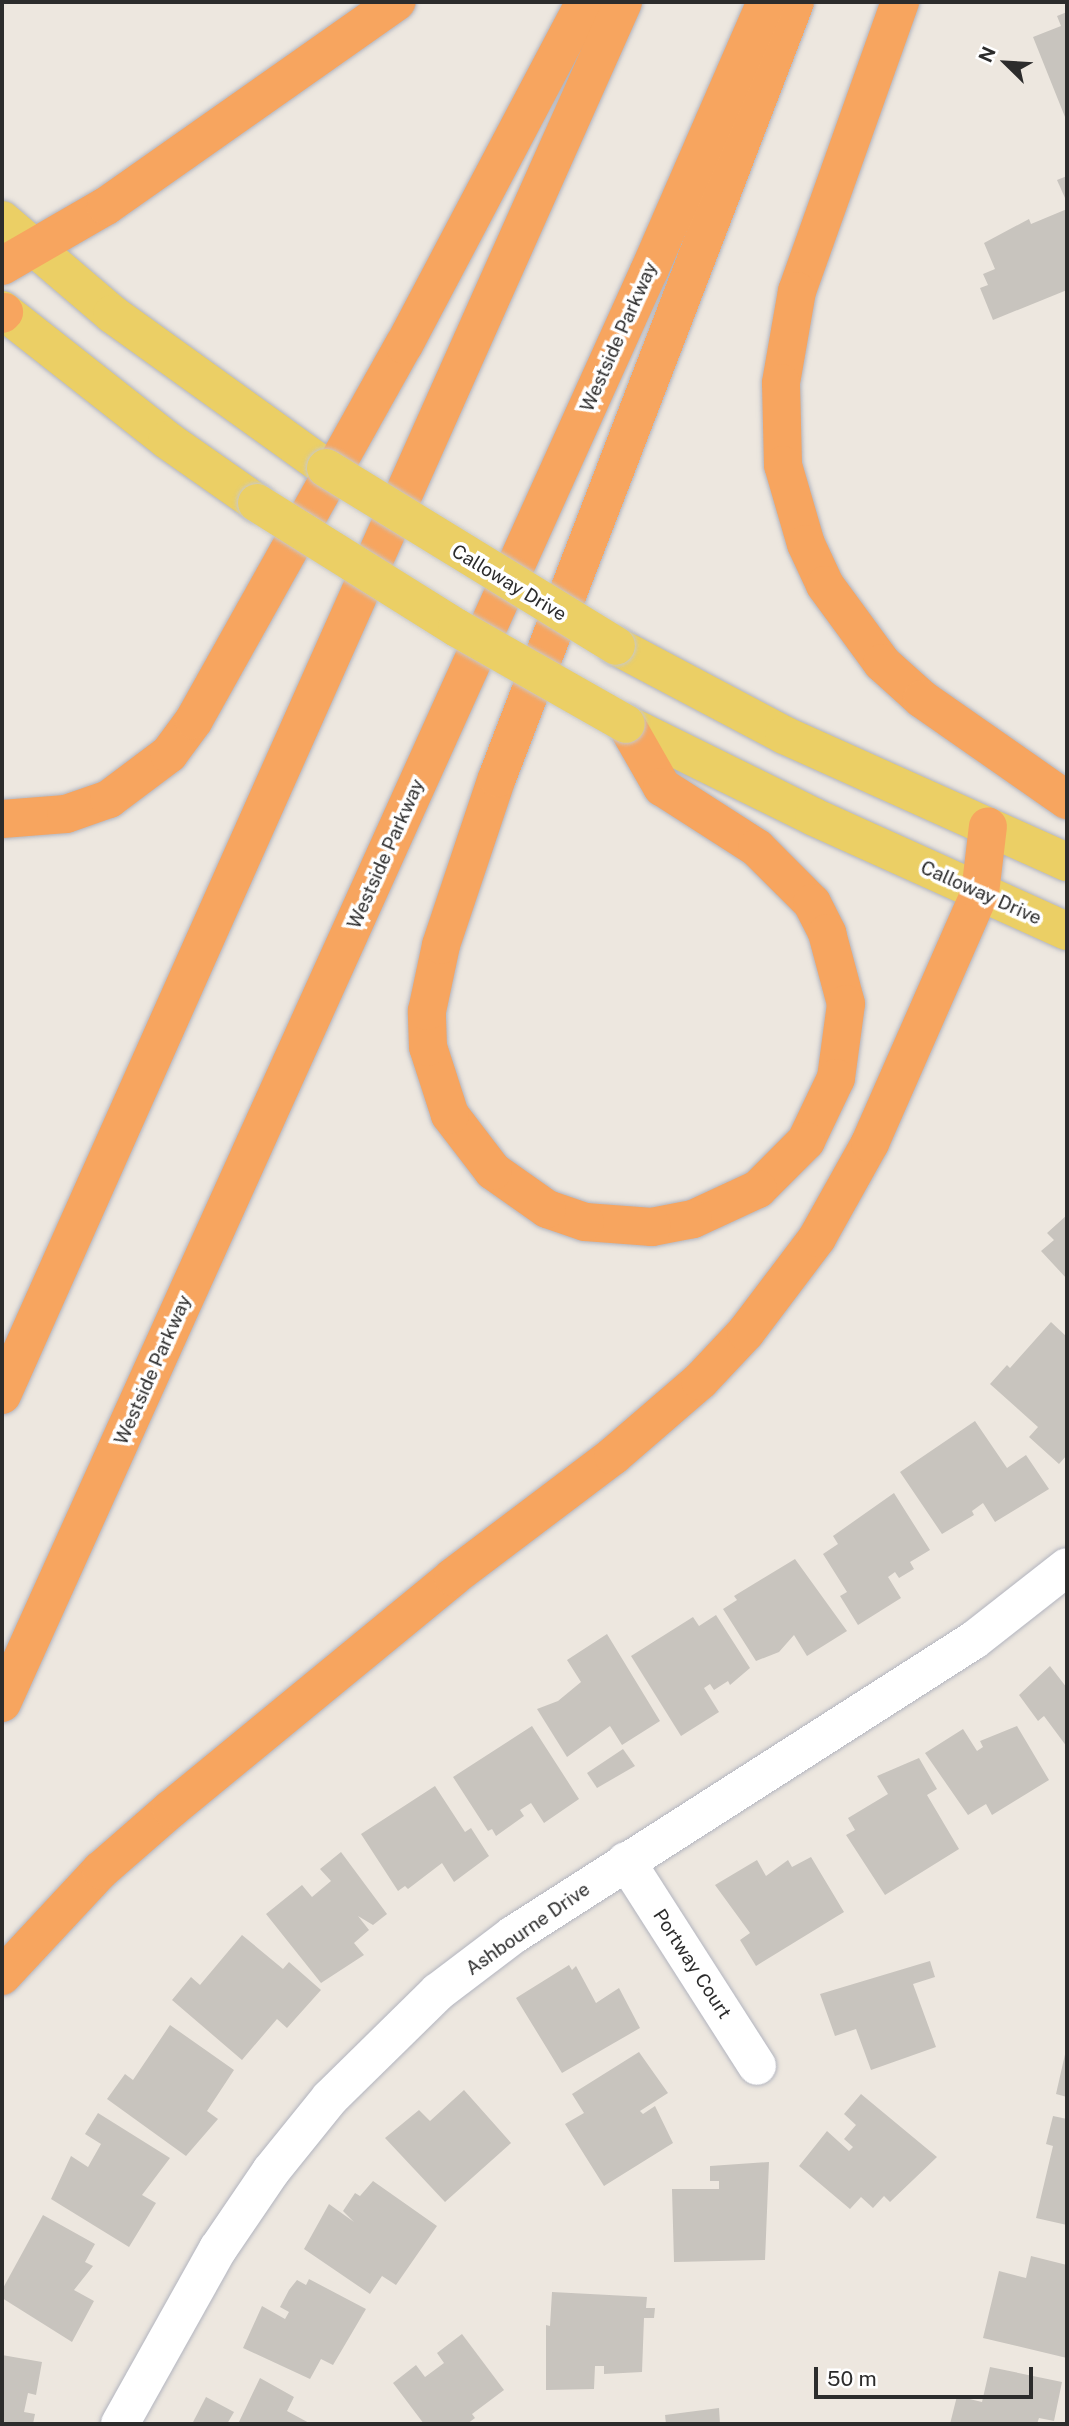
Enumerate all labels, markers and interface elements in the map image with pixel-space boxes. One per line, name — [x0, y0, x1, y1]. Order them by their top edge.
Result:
north arrow — [971, 28, 1041, 98]
text: N — [974, 43, 1000, 66]
street label: Westside Parkway — [576, 259, 662, 415]
street label: Calloway Drive — [447, 540, 571, 626]
street label: Westside Parkway — [343, 776, 429, 932]
street label: Calloway Drive — [917, 856, 1045, 930]
street label: Westside Parkway — [110, 1292, 196, 1448]
street label: Ashbourne Drive — [462, 1878, 594, 1980]
street label: Portway Court — [648, 1905, 736, 2023]
scale bar — [817, 2352, 1036, 2396]
text: 50 m — [827, 2366, 877, 2391]

